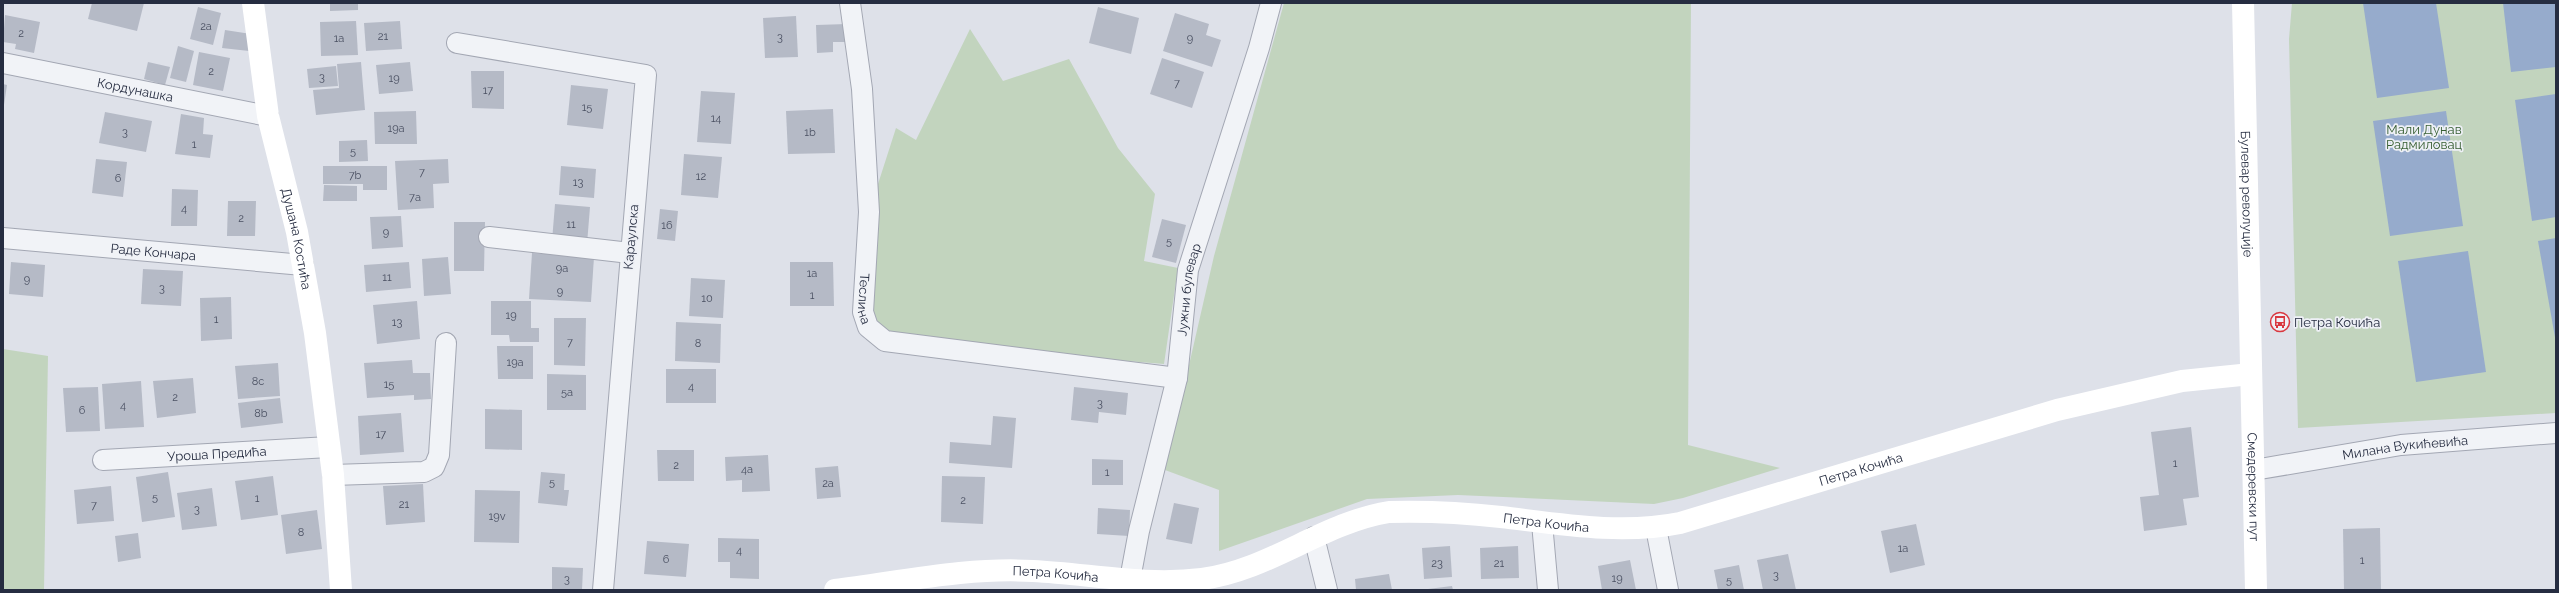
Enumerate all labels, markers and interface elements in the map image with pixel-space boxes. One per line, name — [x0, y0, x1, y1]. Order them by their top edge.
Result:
house number: 2a — [200, 20, 212, 33]
house number: 2 — [18, 27, 24, 40]
house number: 21 — [378, 30, 389, 43]
house number: 3 — [777, 31, 783, 44]
house number: 1a — [334, 32, 344, 45]
house number: 9 — [1187, 32, 1193, 45]
house number: 2 — [208, 65, 214, 78]
house number: 3 — [319, 71, 325, 84]
house number: 19 — [388, 72, 400, 85]
street label: Кордунашка — [96, 75, 175, 104]
house number: 7 — [1174, 77, 1180, 90]
house number: 17 — [483, 84, 493, 97]
house number: 15 — [582, 101, 592, 114]
house number: 14 — [711, 112, 721, 125]
house number: 19a — [387, 122, 405, 135]
park label: Мали Дунав Радмиловац — [2386, 122, 2463, 152]
house number: 3 — [122, 126, 128, 139]
house number: 1b — [804, 126, 816, 139]
street label: Булевар револуције — [2238, 130, 2256, 258]
house number: 1 — [192, 138, 197, 151]
house number: 5 — [350, 145, 356, 158]
house number: 7 — [419, 166, 425, 179]
house number: 7b — [349, 169, 362, 182]
house number: 12 — [696, 170, 706, 183]
house number: 6 — [115, 172, 122, 185]
house number: 13 — [573, 176, 583, 189]
street label: Душана Костића — [279, 186, 315, 291]
house number: 7a — [409, 191, 421, 204]
house number: 4 — [181, 202, 187, 215]
street label: Караулска — [621, 204, 641, 270]
house number: 2 — [238, 212, 244, 225]
house number: 11 — [566, 218, 576, 231]
house number: 16 — [661, 219, 673, 232]
house number: 9 — [383, 226, 389, 239]
house number: 5 — [1166, 235, 1172, 248]
street label: Раде Кончара — [110, 240, 197, 263]
street label: Јужни булевар — [1174, 241, 1204, 337]
house number: 9a — [556, 262, 568, 275]
house number: 1a — [807, 267, 817, 280]
house number: 11 — [382, 271, 392, 284]
house number: 9 — [24, 273, 30, 286]
street label: Теслина — [855, 273, 874, 326]
house number: 3 — [159, 282, 165, 295]
house number: 9 — [557, 285, 563, 298]
house number: 1 — [810, 289, 815, 302]
house number: 10 — [701, 292, 713, 305]
house number: 19 — [505, 309, 517, 322]
bus stop icon: Петра Кочића — [2269, 311, 2291, 333]
house number: 1 — [214, 313, 219, 326]
place label: Петра Кочића — [2294, 315, 2380, 330]
house number: 13 — [392, 316, 402, 329]
house number: 7 — [567, 336, 573, 349]
house number: 8 — [695, 337, 701, 350]
house number: 19a — [506, 356, 524, 369]
house number: 8c — [252, 375, 264, 388]
house number: 15 — [384, 378, 394, 391]
house number: 4 — [688, 380, 694, 393]
house number: 5a — [561, 386, 573, 399]
house number: 2 — [172, 391, 178, 404]
house number: 3 — [1097, 397, 1103, 410]
house number: 4 — [120, 399, 126, 412]
house number: 6 — [79, 404, 86, 417]
house number: 8b — [254, 407, 268, 420]
house number: 17 — [376, 428, 386, 441]
street label: Смедеревски пут — [2245, 432, 2262, 542]
street label: Милана Вукићевића — [2341, 432, 2469, 462]
street label: Уроша Предића — [167, 443, 267, 464]
street label: Петра Кочића — [1817, 449, 1904, 488]
house number: 1 — [2173, 457, 2178, 470]
house number: 2 — [673, 459, 679, 472]
house number: 4a — [741, 463, 753, 476]
house number: 1 — [1105, 466, 1110, 479]
house number: 5 — [549, 476, 555, 489]
house number: 2a — [822, 477, 834, 490]
house number: 5 — [152, 491, 158, 504]
house number: 1 — [255, 492, 260, 505]
house number: 2 — [960, 494, 966, 507]
house number: 21 — [399, 498, 410, 511]
house number: 7 — [91, 499, 97, 512]
house number: 3 — [194, 503, 200, 516]
house number: 19v — [488, 510, 506, 523]
street label: Петра Кочића — [1502, 510, 1590, 535]
house number: 8 — [298, 526, 304, 539]
house number: 1a — [1898, 542, 1908, 555]
house number: 4 — [736, 544, 742, 557]
house number: 6 — [663, 553, 670, 566]
house number: 1 — [2360, 554, 2365, 567]
house number: 23 — [1431, 557, 1443, 570]
house number: 21 — [1494, 557, 1505, 570]
street label: Петра Кочића — [1012, 563, 1099, 584]
house number: 3 — [1773, 569, 1779, 582]
house number: 19 — [1611, 572, 1623, 585]
house number: 3 — [564, 573, 570, 586]
house number: 5 — [1726, 574, 1732, 587]

